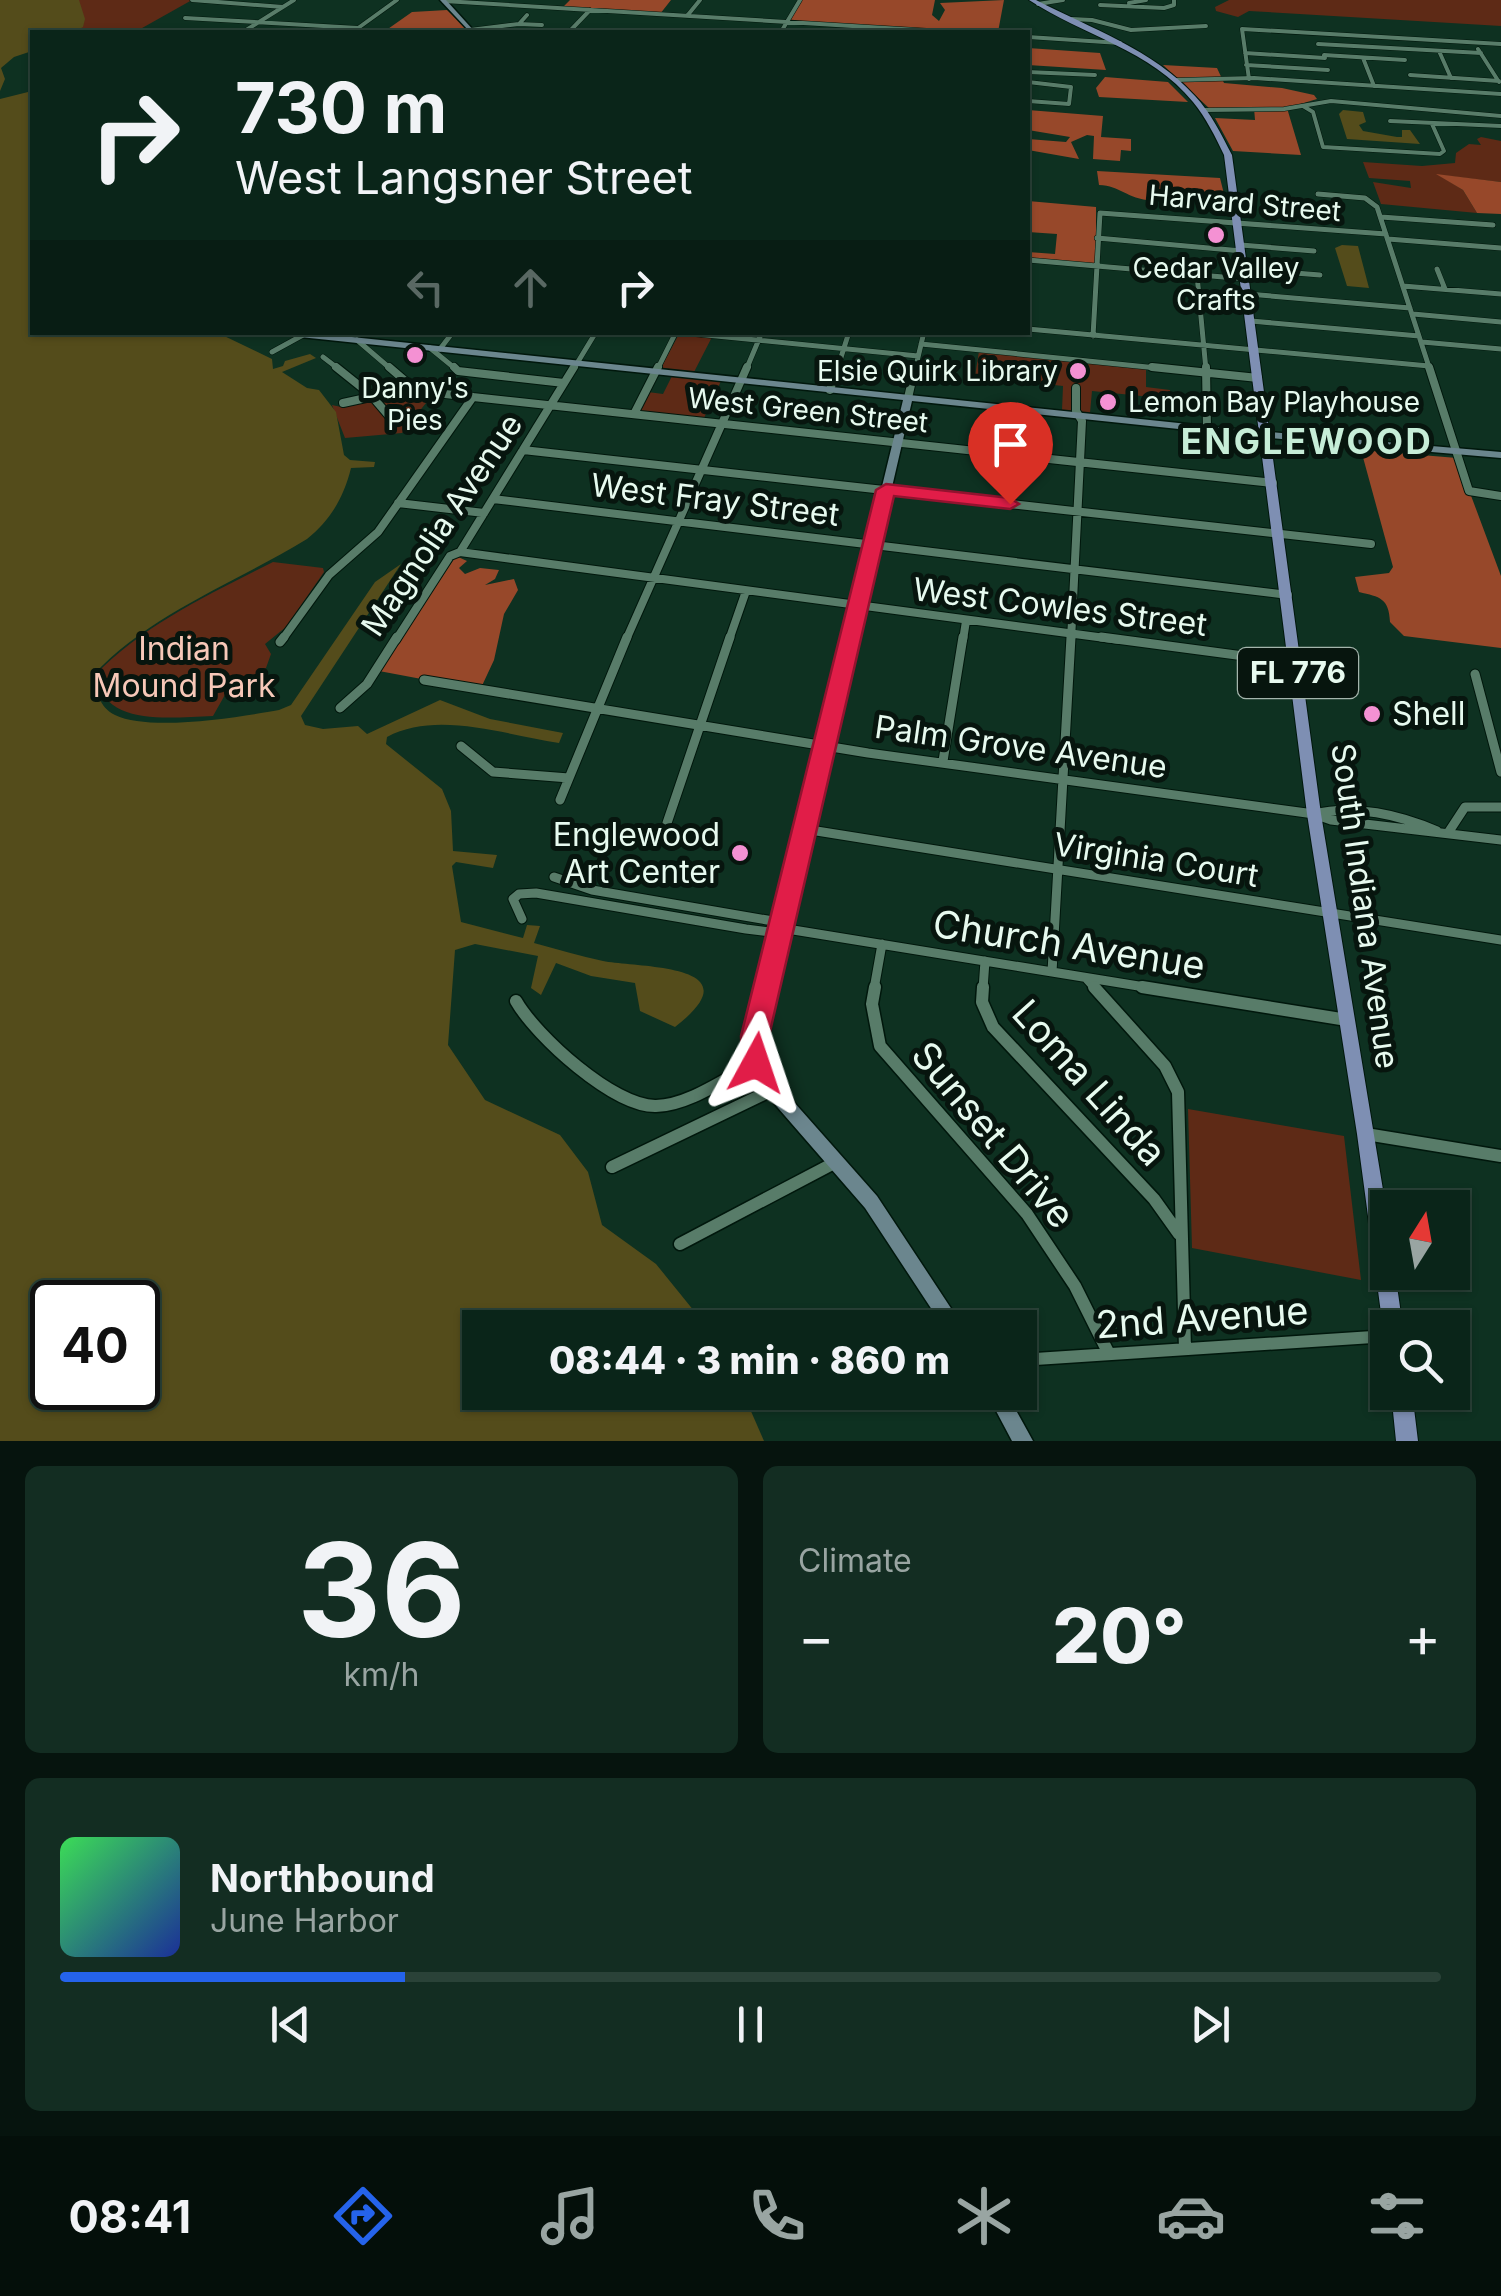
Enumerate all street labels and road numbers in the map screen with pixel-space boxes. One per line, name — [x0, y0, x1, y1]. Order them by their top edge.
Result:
street label: Harvard Street — [1147, 178, 1343, 228]
street label: West Green Street — [686, 380, 930, 440]
street label: Magnolia Avenue — [353, 406, 530, 643]
street label: West Fray Street — [589, 465, 841, 534]
street label: West Cowles Street — [911, 569, 1209, 644]
road number: FL 776 — [1238, 648, 1358, 698]
street label: Palm Grove Avenue — [873, 707, 1170, 786]
street label: South Indiana Avenue — [1323, 741, 1408, 1071]
street label: Virginia Court — [1051, 824, 1261, 895]
street label: Church Avenue — [930, 900, 1208, 988]
street label: Loma Linda — [1003, 990, 1176, 1175]
street label: Sunset Drive — [903, 1032, 1085, 1237]
street label: 2nd Avenue — [1094, 1287, 1310, 1347]

